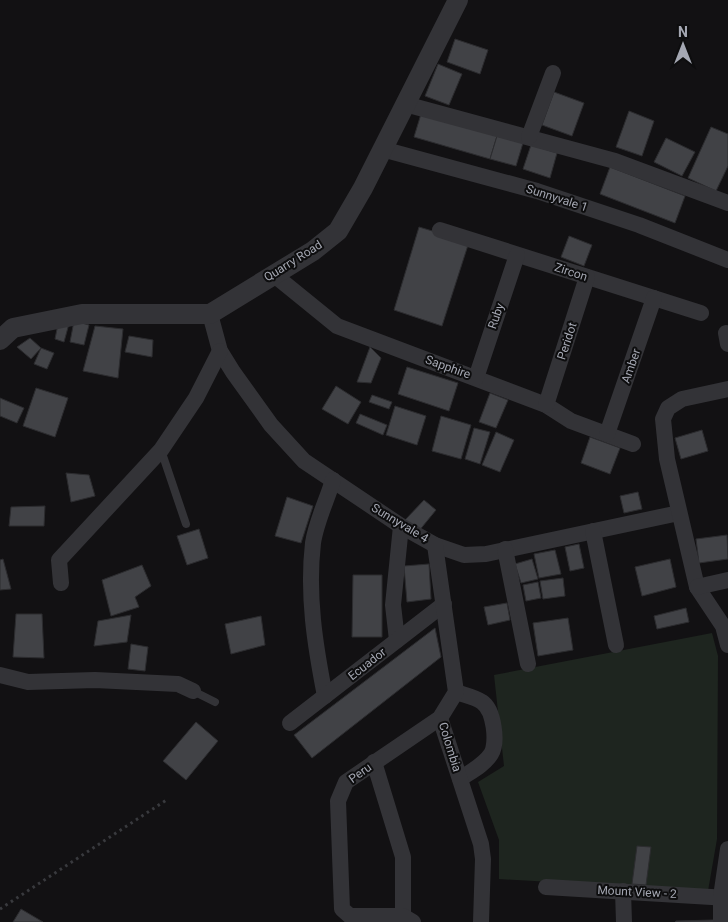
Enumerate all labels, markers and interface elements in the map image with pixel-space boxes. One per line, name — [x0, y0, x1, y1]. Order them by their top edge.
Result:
north arrow — [658, 20, 708, 70]
text: N — [678, 24, 688, 40]
street label: Sunnyvale 1 — [524, 181, 590, 215]
street label: Quarry Road — [261, 238, 325, 284]
street label: Zircon — [553, 260, 589, 284]
street label: Ruby — [485, 301, 507, 331]
street label: Peridot — [554, 321, 580, 361]
street label: Amber — [619, 347, 643, 385]
street label: Sapphire — [424, 352, 472, 382]
street label: Sunnyvale 4 — [369, 501, 431, 546]
street label: Ecuador — [345, 645, 389, 683]
street label: Colombia — [436, 721, 464, 773]
street label: Peru — [346, 760, 374, 786]
street label: Mount View - 2 — [597, 883, 677, 901]

